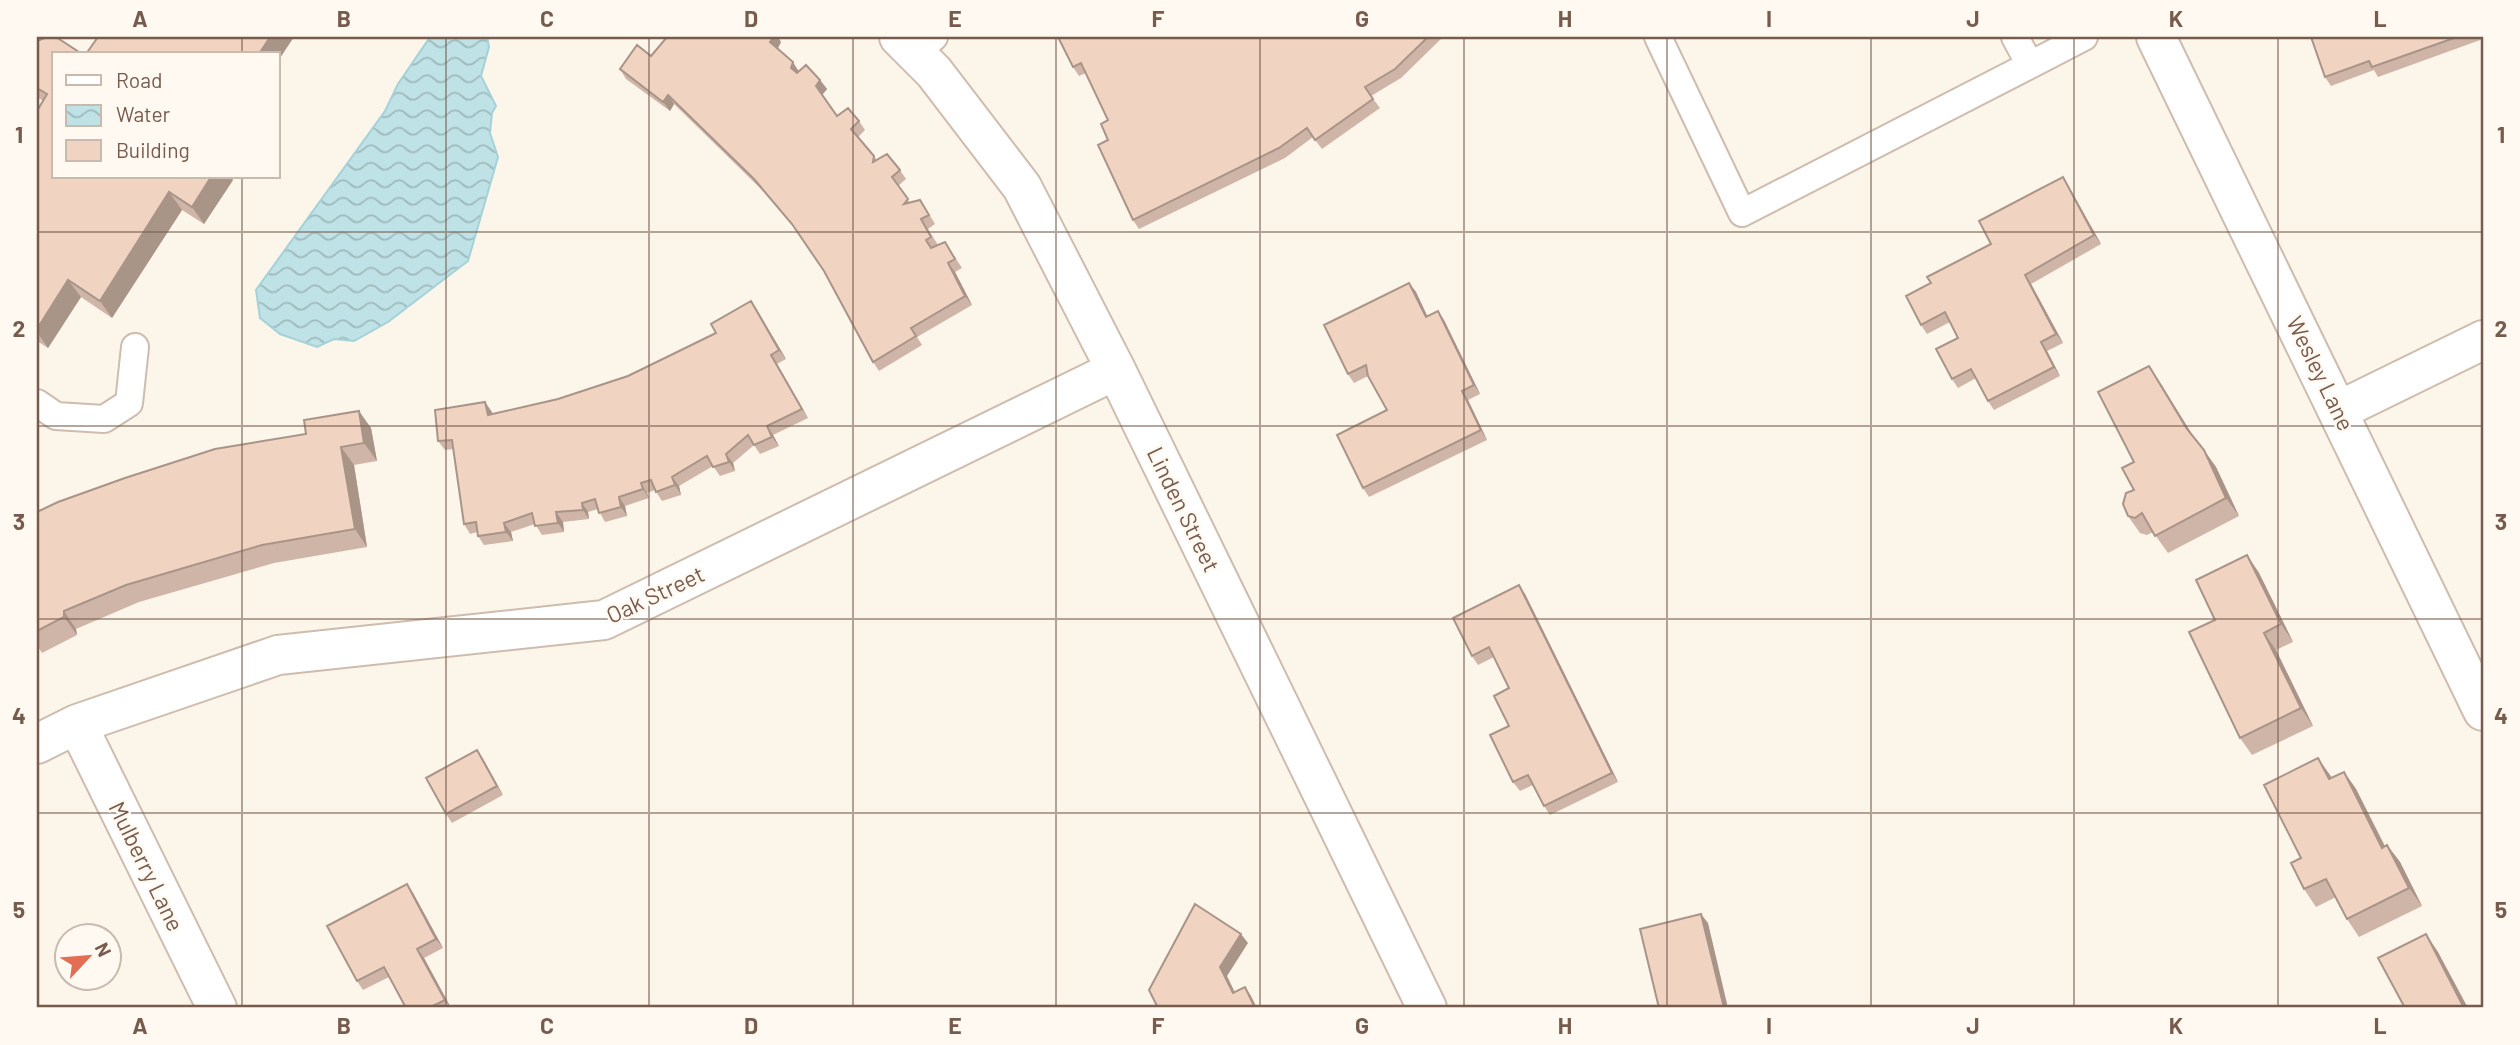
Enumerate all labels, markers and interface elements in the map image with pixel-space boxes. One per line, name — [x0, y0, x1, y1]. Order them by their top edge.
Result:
text: A — [132, 4, 148, 32]
text: B — [337, 4, 351, 32]
text: C — [540, 4, 554, 32]
text: D — [744, 4, 758, 32]
text: E — [948, 4, 962, 32]
text: F — [1152, 4, 1165, 32]
text: G — [1355, 4, 1369, 32]
text: H — [1558, 4, 1572, 32]
text: I — [1766, 4, 1772, 32]
text: J — [1966, 4, 1980, 32]
text: K — [2169, 4, 2183, 32]
text: L — [2373, 4, 2387, 32]
legend — [52, 52, 280, 178]
text: Road — [116, 67, 162, 92]
text: Water — [116, 101, 171, 126]
text: 1 — [15, 120, 23, 148]
text: 1 — [2497, 120, 2505, 148]
text: Building — [116, 137, 190, 162]
street label: Wesley Lane — [2281, 311, 2361, 435]
text: 2 — [13, 314, 25, 342]
text: 2 — [2495, 314, 2507, 342]
street label: Linden Street — [1142, 442, 1226, 576]
text: 3 — [13, 507, 25, 535]
text: 3 — [2495, 507, 2507, 535]
street label: Oak Street — [602, 559, 708, 629]
text: 4 — [12, 701, 26, 729]
text: 4 — [2494, 701, 2508, 729]
street label: Mulberry Lane — [104, 797, 190, 935]
text: 5 — [13, 895, 25, 923]
text: 5 — [2495, 895, 2507, 923]
north arrow — [52, 922, 122, 992]
text: N — [91, 939, 117, 960]
text: A — [132, 1011, 148, 1039]
text: B — [337, 1011, 351, 1039]
text: C — [540, 1011, 554, 1039]
text: D — [744, 1011, 758, 1039]
text: E — [948, 1011, 962, 1039]
text: F — [1152, 1011, 1165, 1039]
text: G — [1355, 1011, 1369, 1039]
text: H — [1558, 1011, 1572, 1039]
text: I — [1766, 1011, 1772, 1039]
text: J — [1966, 1011, 1980, 1039]
text: K — [2169, 1011, 2183, 1039]
text: L — [2373, 1011, 2387, 1039]

